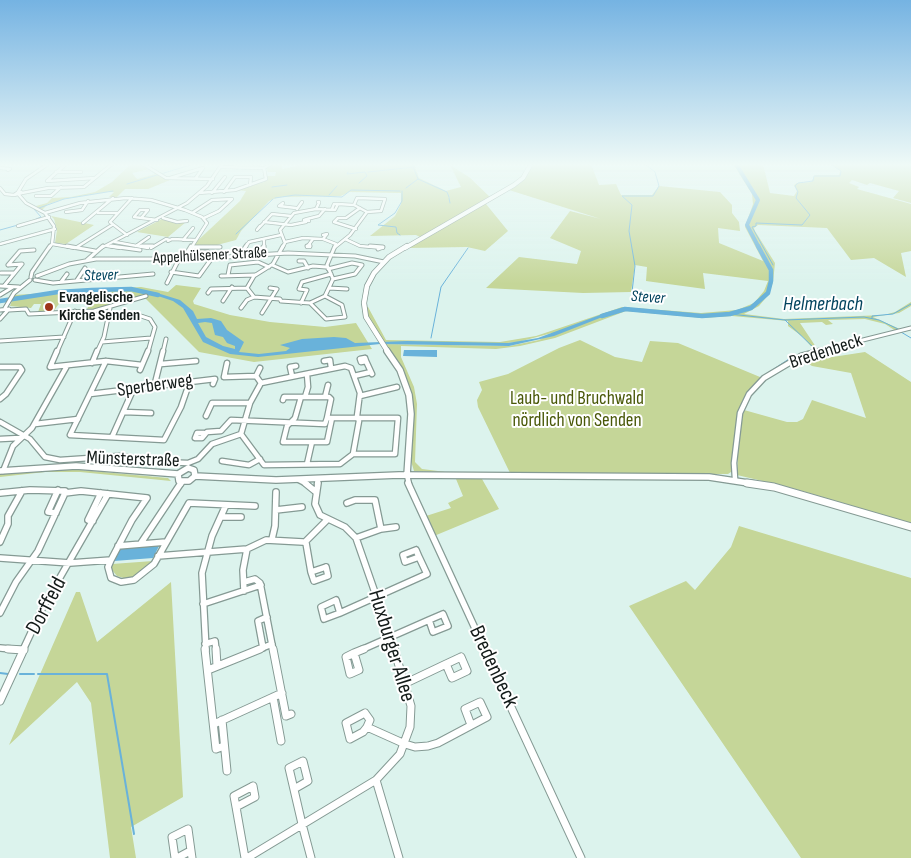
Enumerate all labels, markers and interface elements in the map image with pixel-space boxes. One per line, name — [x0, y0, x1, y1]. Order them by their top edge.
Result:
street label: Appelhülsener Straße — [152, 243, 268, 269]
water label: Stever — [84, 266, 118, 286]
water label: Stever — [630, 287, 666, 309]
place label: Evangelische Kirche Senden — [59, 288, 140, 326]
water label: Helmerbach — [783, 293, 863, 317]
marker: Evangelische Kirche Senden — [43, 301, 55, 313]
street label: Bredenbeck — [787, 330, 865, 374]
street label: Sperberweg — [116, 369, 194, 403]
park label: Laub- und Bruchwald nördlich von Senden — [510, 388, 644, 432]
street label: Münsterstraße — [86, 447, 180, 473]
street label: Dorffeld — [21, 573, 73, 639]
street label: Huxburger Allee — [361, 587, 421, 705]
street label: Bredenbeck — [463, 622, 523, 712]

